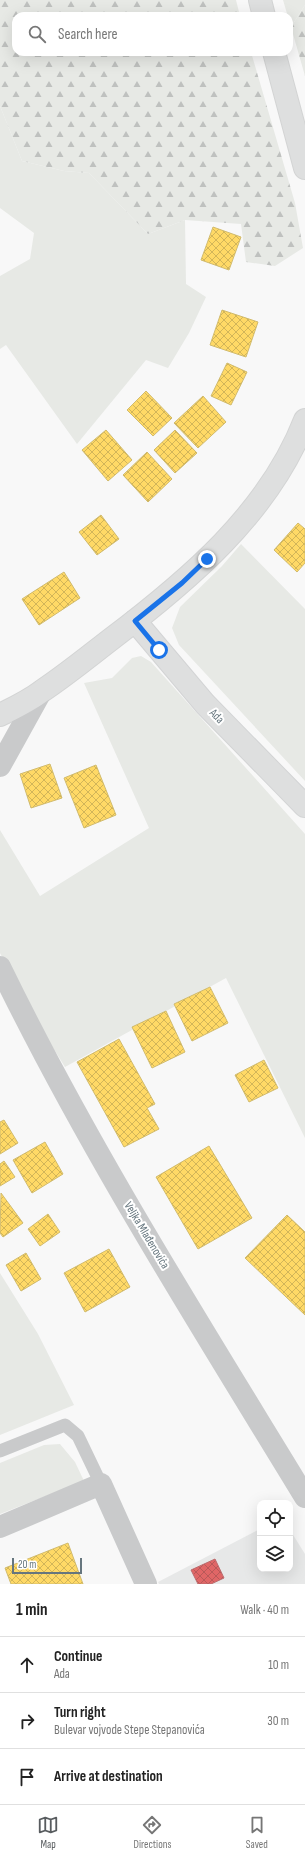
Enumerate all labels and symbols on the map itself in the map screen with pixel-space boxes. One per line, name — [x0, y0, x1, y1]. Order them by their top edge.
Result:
route end — [198, 550, 216, 568]
route start — [150, 641, 168, 659]
street label: Ada — [205, 705, 227, 727]
street label: Veljka Mlađenovića — [121, 1199, 173, 1272]
scale bar — [12, 1556, 82, 1575]

